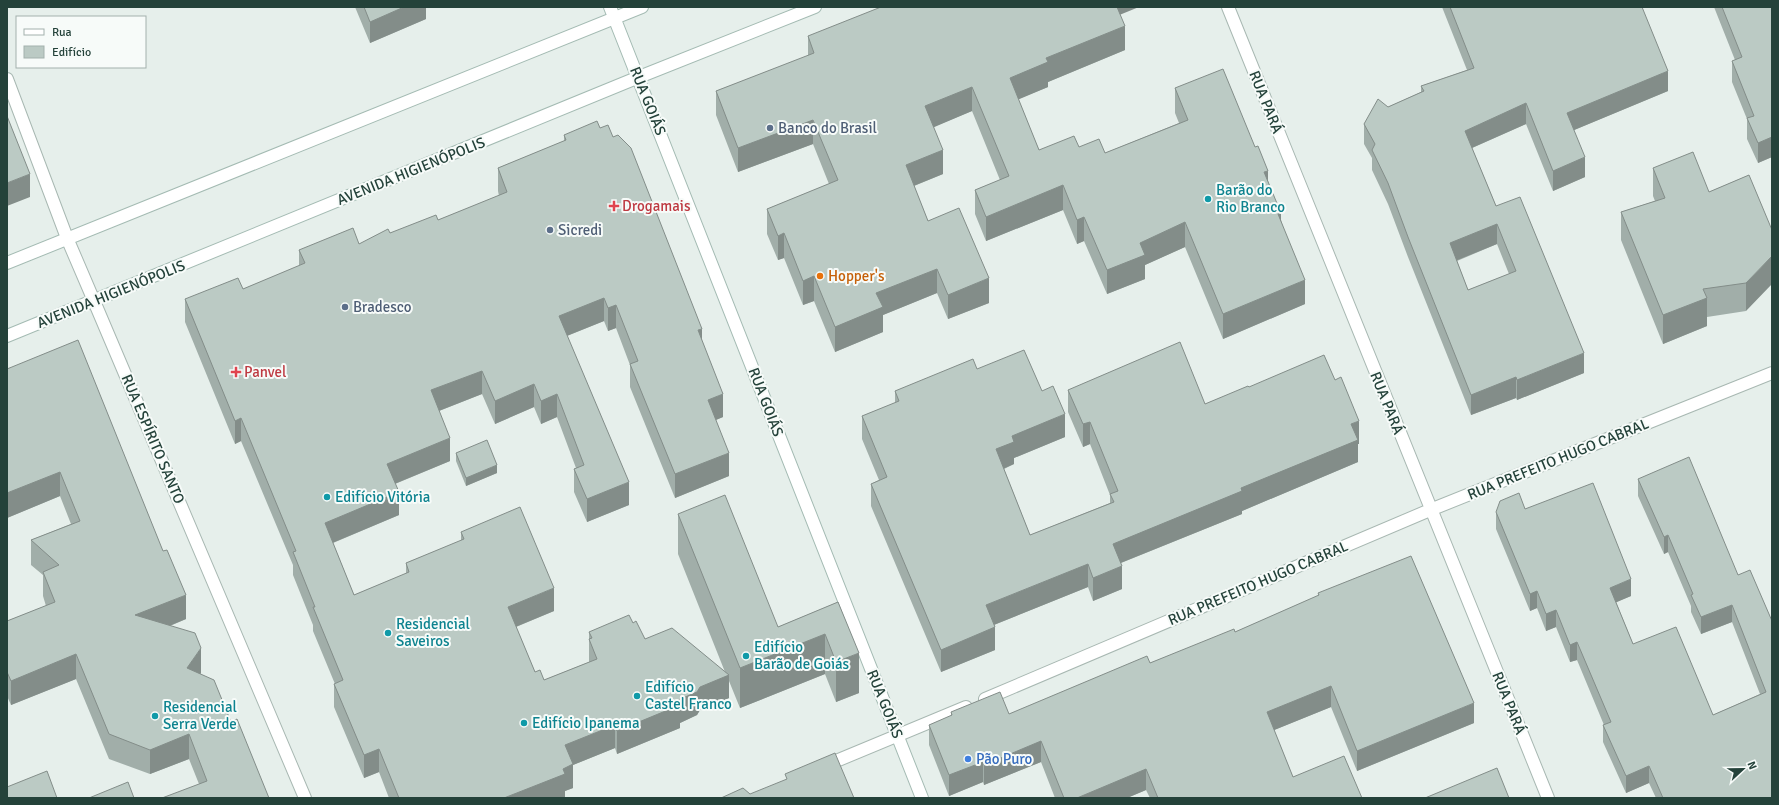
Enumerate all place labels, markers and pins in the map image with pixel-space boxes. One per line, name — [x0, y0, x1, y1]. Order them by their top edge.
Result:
place label: Banco do Brasil — [778, 119, 877, 137]
marker: Banco do Brasil — [765, 123, 775, 133]
place label: Barão do Rio Branco — [1216, 181, 1285, 216]
marker: Barão do Rio Branco — [1203, 194, 1213, 204]
place label: Drogamais — [622, 197, 691, 215]
marker: Drogamais — [609, 201, 619, 211]
place label: Sicredi — [558, 221, 602, 239]
marker: Sicredi — [545, 225, 555, 235]
place label: Hopper's — [828, 267, 885, 285]
marker: Hopper's — [815, 271, 825, 281]
place label: Bradesco — [353, 298, 412, 316]
marker: Bradesco — [340, 302, 350, 312]
place label: Panvel — [244, 363, 286, 381]
marker: Panvel — [231, 367, 241, 377]
place label: Edifício Vitória — [335, 488, 430, 506]
marker: Edifício Vitória — [322, 492, 332, 502]
place label: Residencial Saveiros — [396, 615, 470, 650]
marker: Residencial Saveiros — [383, 628, 393, 638]
place label: Edifício Barão de Goiás — [754, 638, 850, 673]
marker: Edifício Barão de Goiás — [741, 651, 751, 661]
place label: Edifício Castel Franco — [645, 678, 732, 713]
marker: Edifício Castel Franco — [632, 691, 642, 701]
place label: Residencial Serra Verde — [163, 698, 237, 733]
marker: Residencial Serra Verde — [150, 711, 160, 721]
place label: Edifício Ipanema — [532, 714, 640, 732]
marker: Edifício Ipanema — [519, 718, 529, 728]
place label: Pão Puro — [976, 750, 1033, 768]
marker: Pão Puro — [963, 754, 973, 764]

